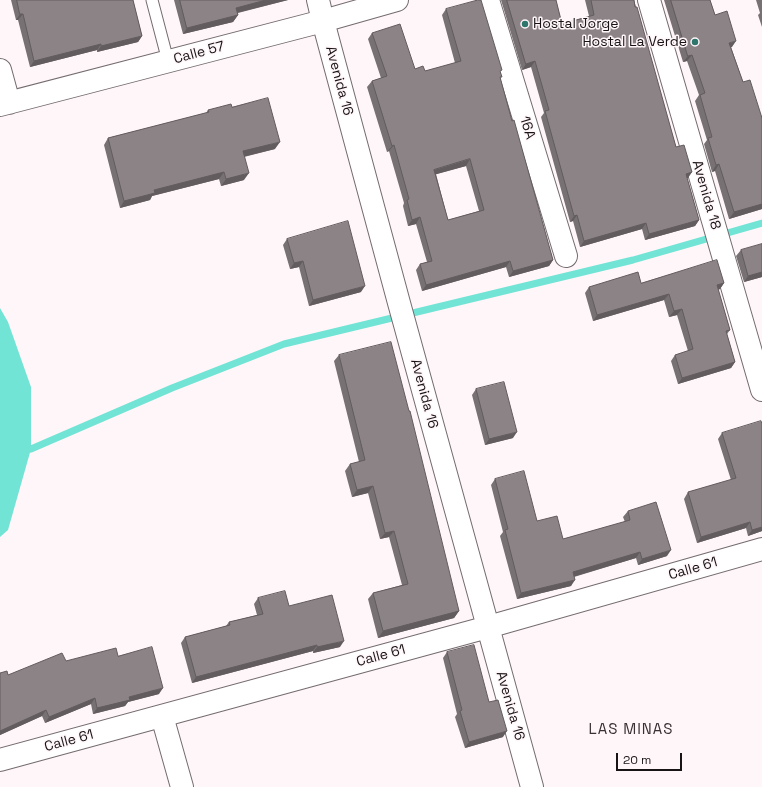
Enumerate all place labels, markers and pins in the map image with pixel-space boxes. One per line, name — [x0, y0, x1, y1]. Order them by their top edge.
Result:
place label: Hostal Jorge — [533, 16, 618, 32]
marker: Hostal Jorge — [520, 19, 530, 29]
place label: Hostal La Verde — [582, 34, 687, 50]
marker: Hostal La Verde — [690, 37, 700, 47]

